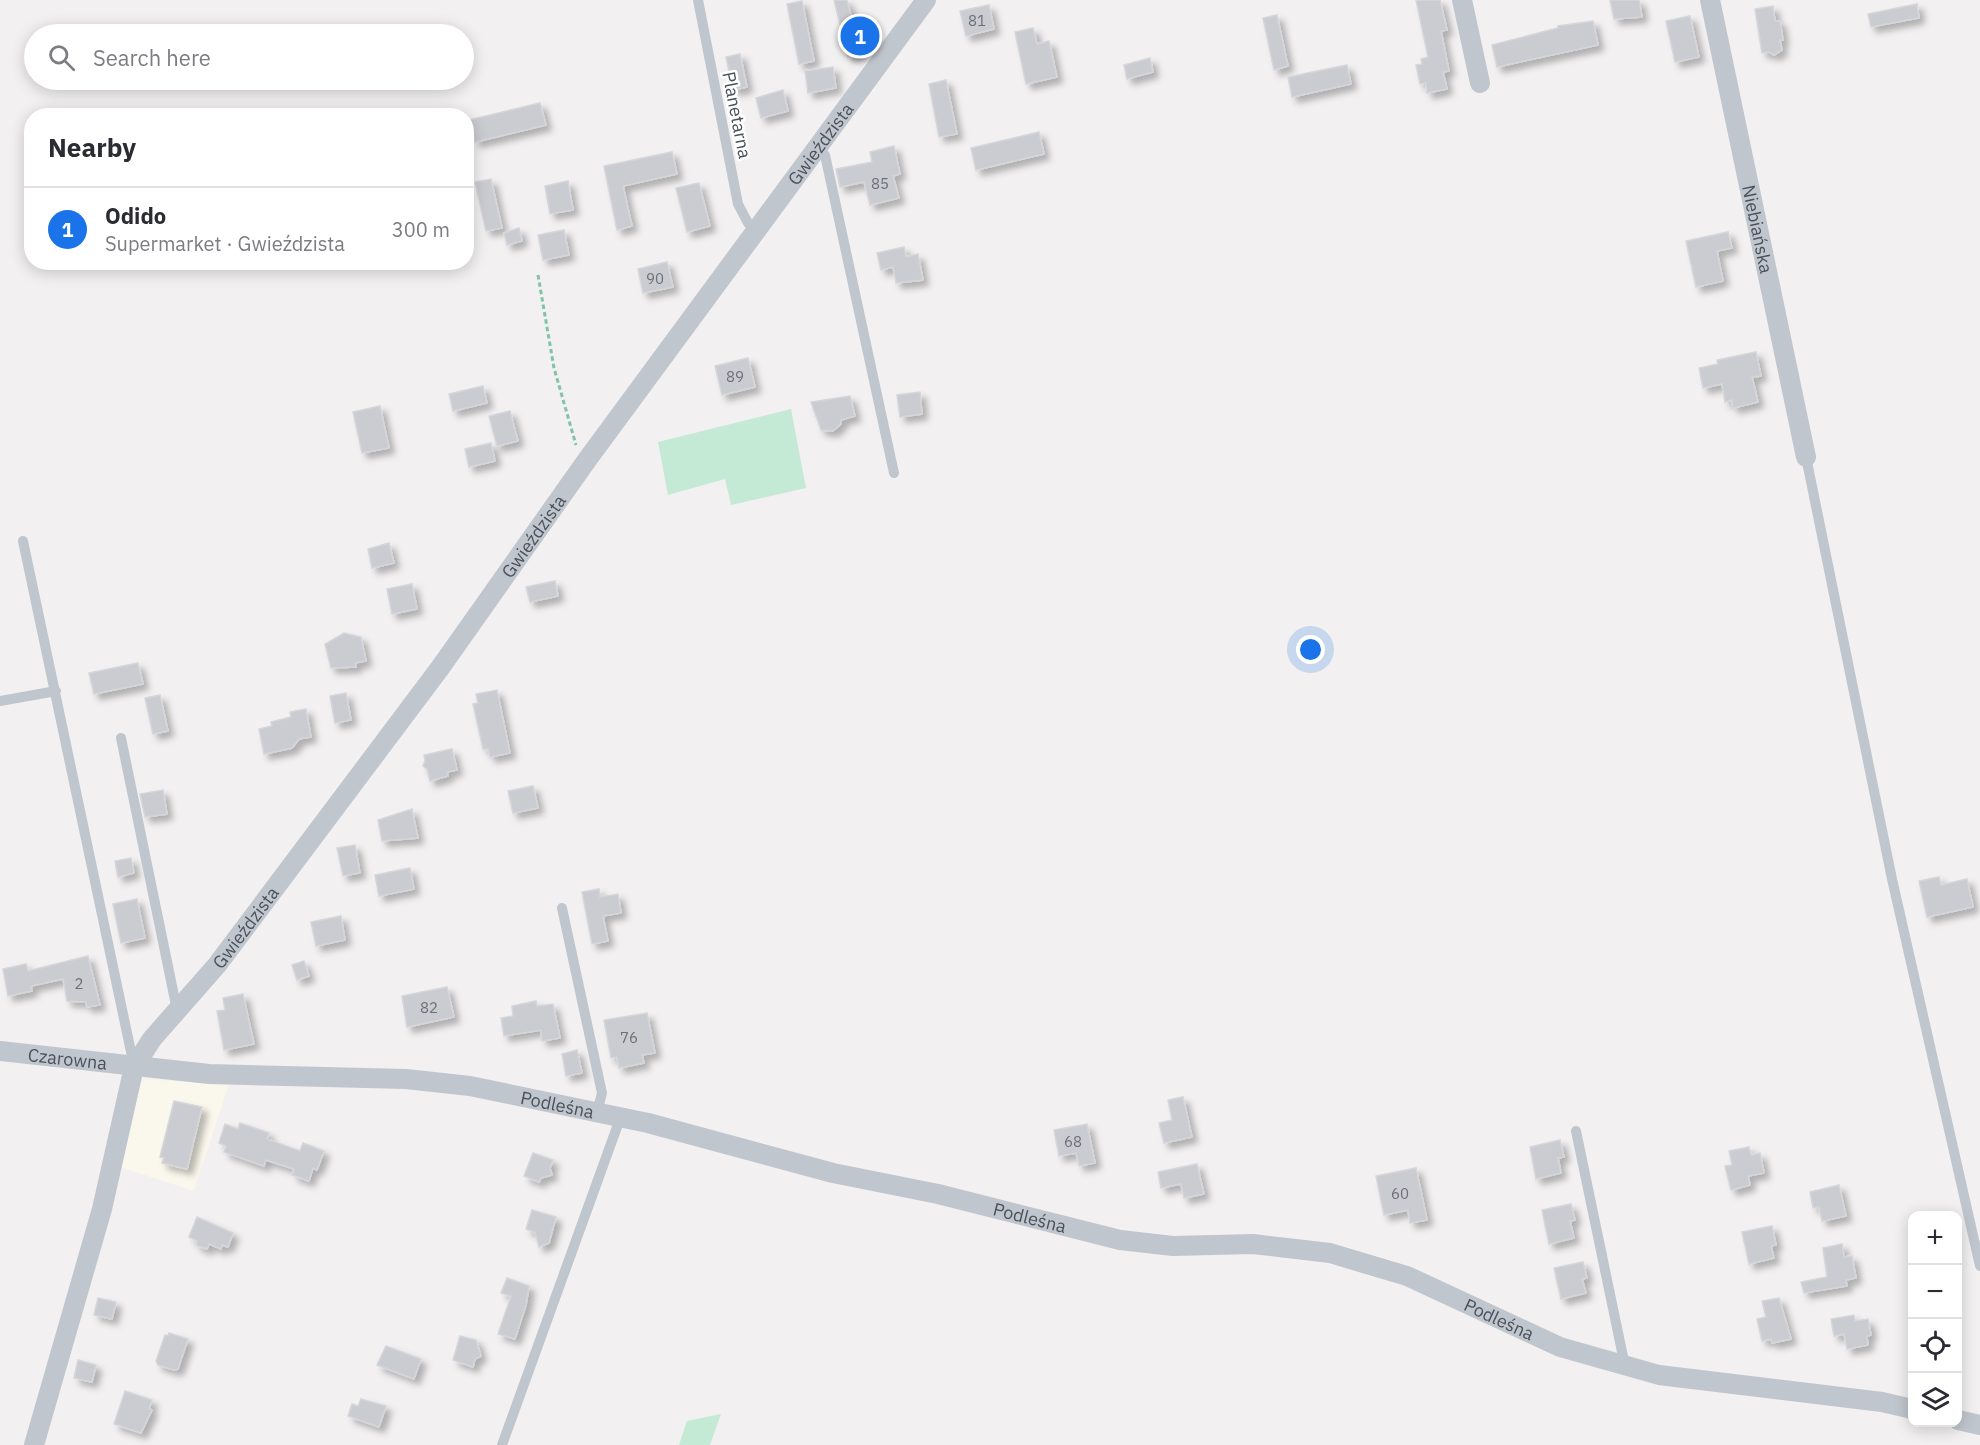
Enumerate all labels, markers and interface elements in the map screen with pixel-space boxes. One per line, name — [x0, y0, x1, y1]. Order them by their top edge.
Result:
house number: 81 — [968, 11, 986, 30]
pin: 1 — [840, 14, 880, 58]
search box — [24, 24, 474, 90]
icon: search — [45, 41, 78, 74]
text: Search here — [93, 43, 211, 72]
street label: Planetarna — [717, 70, 757, 161]
street label: Gwieździsta — [782, 98, 858, 189]
text: Nearby — [48, 130, 136, 164]
house number: 85 — [871, 174, 889, 193]
street label: Niebiańska — [1738, 183, 1779, 276]
text: Odido — [105, 201, 166, 230]
text: 1 — [62, 216, 74, 243]
text: 300 m — [392, 216, 450, 243]
text: Supermarket · Gwieździsta — [105, 230, 345, 257]
house number: 90 — [646, 269, 664, 288]
house number: 89 — [726, 367, 744, 386]
street label: Gwieździsta — [496, 490, 571, 582]
your location — [1296, 635, 1325, 664]
street label: Gwieździsta — [207, 881, 284, 973]
house number: 2 — [74, 974, 84, 993]
house number: 82 — [420, 998, 438, 1017]
house number: 76 — [620, 1028, 638, 1047]
street label: Czarowna — [27, 1043, 109, 1074]
street label: Podleśna — [519, 1085, 597, 1123]
house number: 68 — [1064, 1132, 1082, 1151]
house number: 60 — [1391, 1184, 1409, 1203]
street label: Podleśna — [991, 1197, 1069, 1238]
map controls — [1908, 1211, 1962, 1427]
button: + — [1908, 1211, 1962, 1265]
button: − — [1908, 1265, 1962, 1319]
street label: Podleśna — [1461, 1293, 1538, 1345]
button: locate — [1908, 1319, 1962, 1373]
button: layers — [1908, 1373, 1962, 1427]

